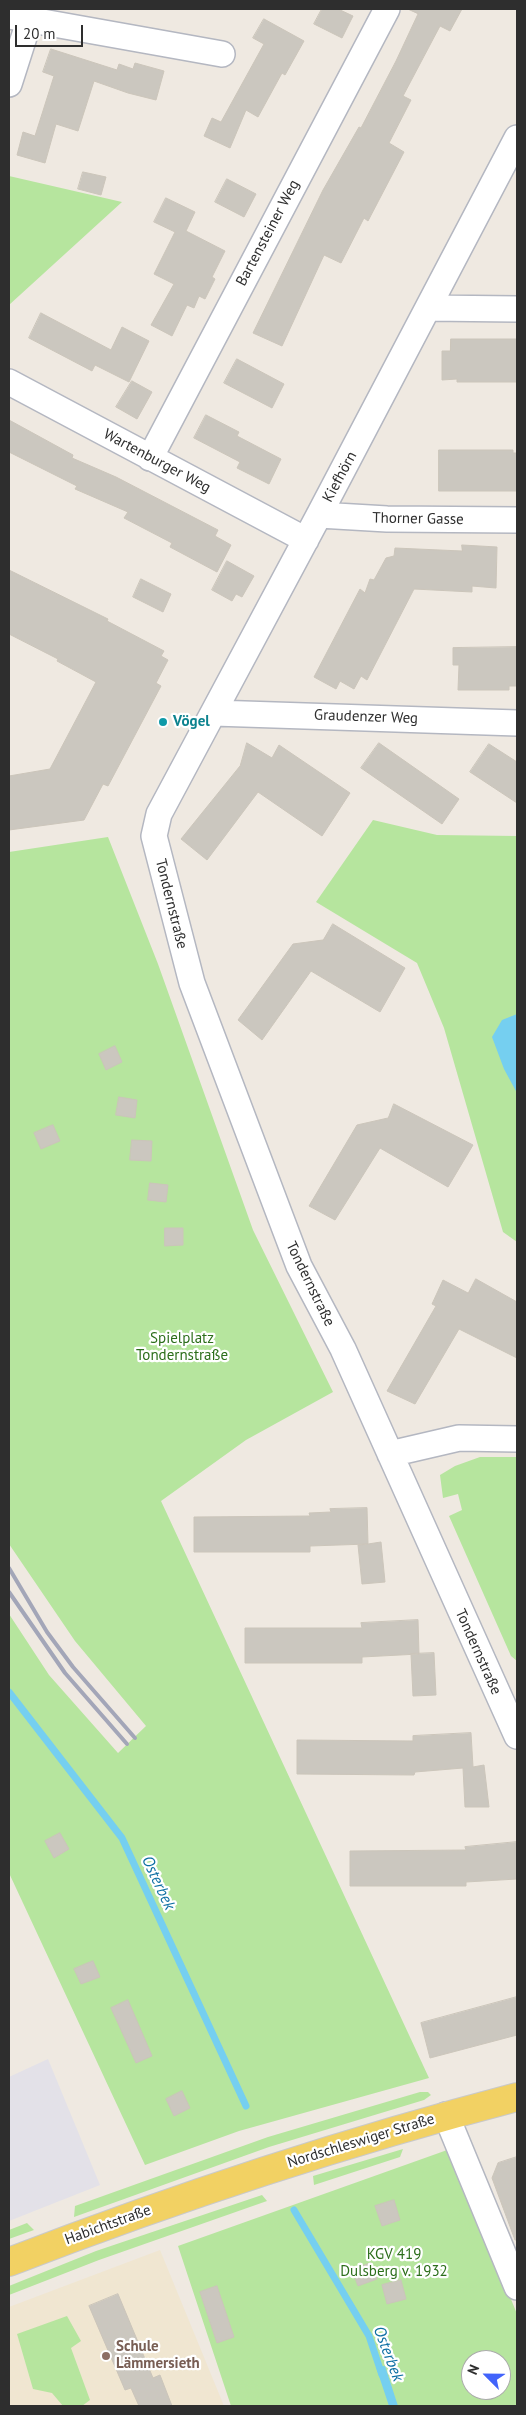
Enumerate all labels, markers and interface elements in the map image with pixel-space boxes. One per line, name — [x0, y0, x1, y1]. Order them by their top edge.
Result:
scale bar — [18, 15, 85, 47]
text: 20 m — [23, 24, 56, 43]
street label: Bartensteiner Weg — [232, 177, 304, 289]
street label: Wartenburger Weg — [100, 425, 214, 497]
street label: Kiefhörn — [319, 448, 361, 506]
street label: Thorner Gasse — [372, 509, 464, 529]
street label: Graudenzer Weg — [314, 706, 418, 728]
place label: Vögel — [173, 713, 210, 731]
marker: Vögel — [157, 716, 169, 728]
street label: Tondernstraße — [151, 857, 191, 951]
street label: Tondernstraße — [282, 1239, 338, 1329]
park label: Spielplatz Tondernstraße — [136, 1330, 228, 1365]
street label: Tondernstraße — [451, 1606, 505, 1698]
water label: Osterbek — [137, 1853, 179, 1913]
street label: Nordschleswiger Straße — [285, 2110, 437, 2172]
street label: Habichtstraße — [63, 2201, 153, 2249]
park label: KGV 419 Dulsberg v. 1932 — [340, 2246, 448, 2281]
water label: Osterbek — [369, 2324, 407, 2384]
place label: Schule Lämmersieth — [116, 2338, 200, 2373]
marker: Schule Lämmersieth — [100, 2350, 112, 2362]
north arrow — [461, 2350, 511, 2400]
text: N — [463, 2362, 483, 2377]

